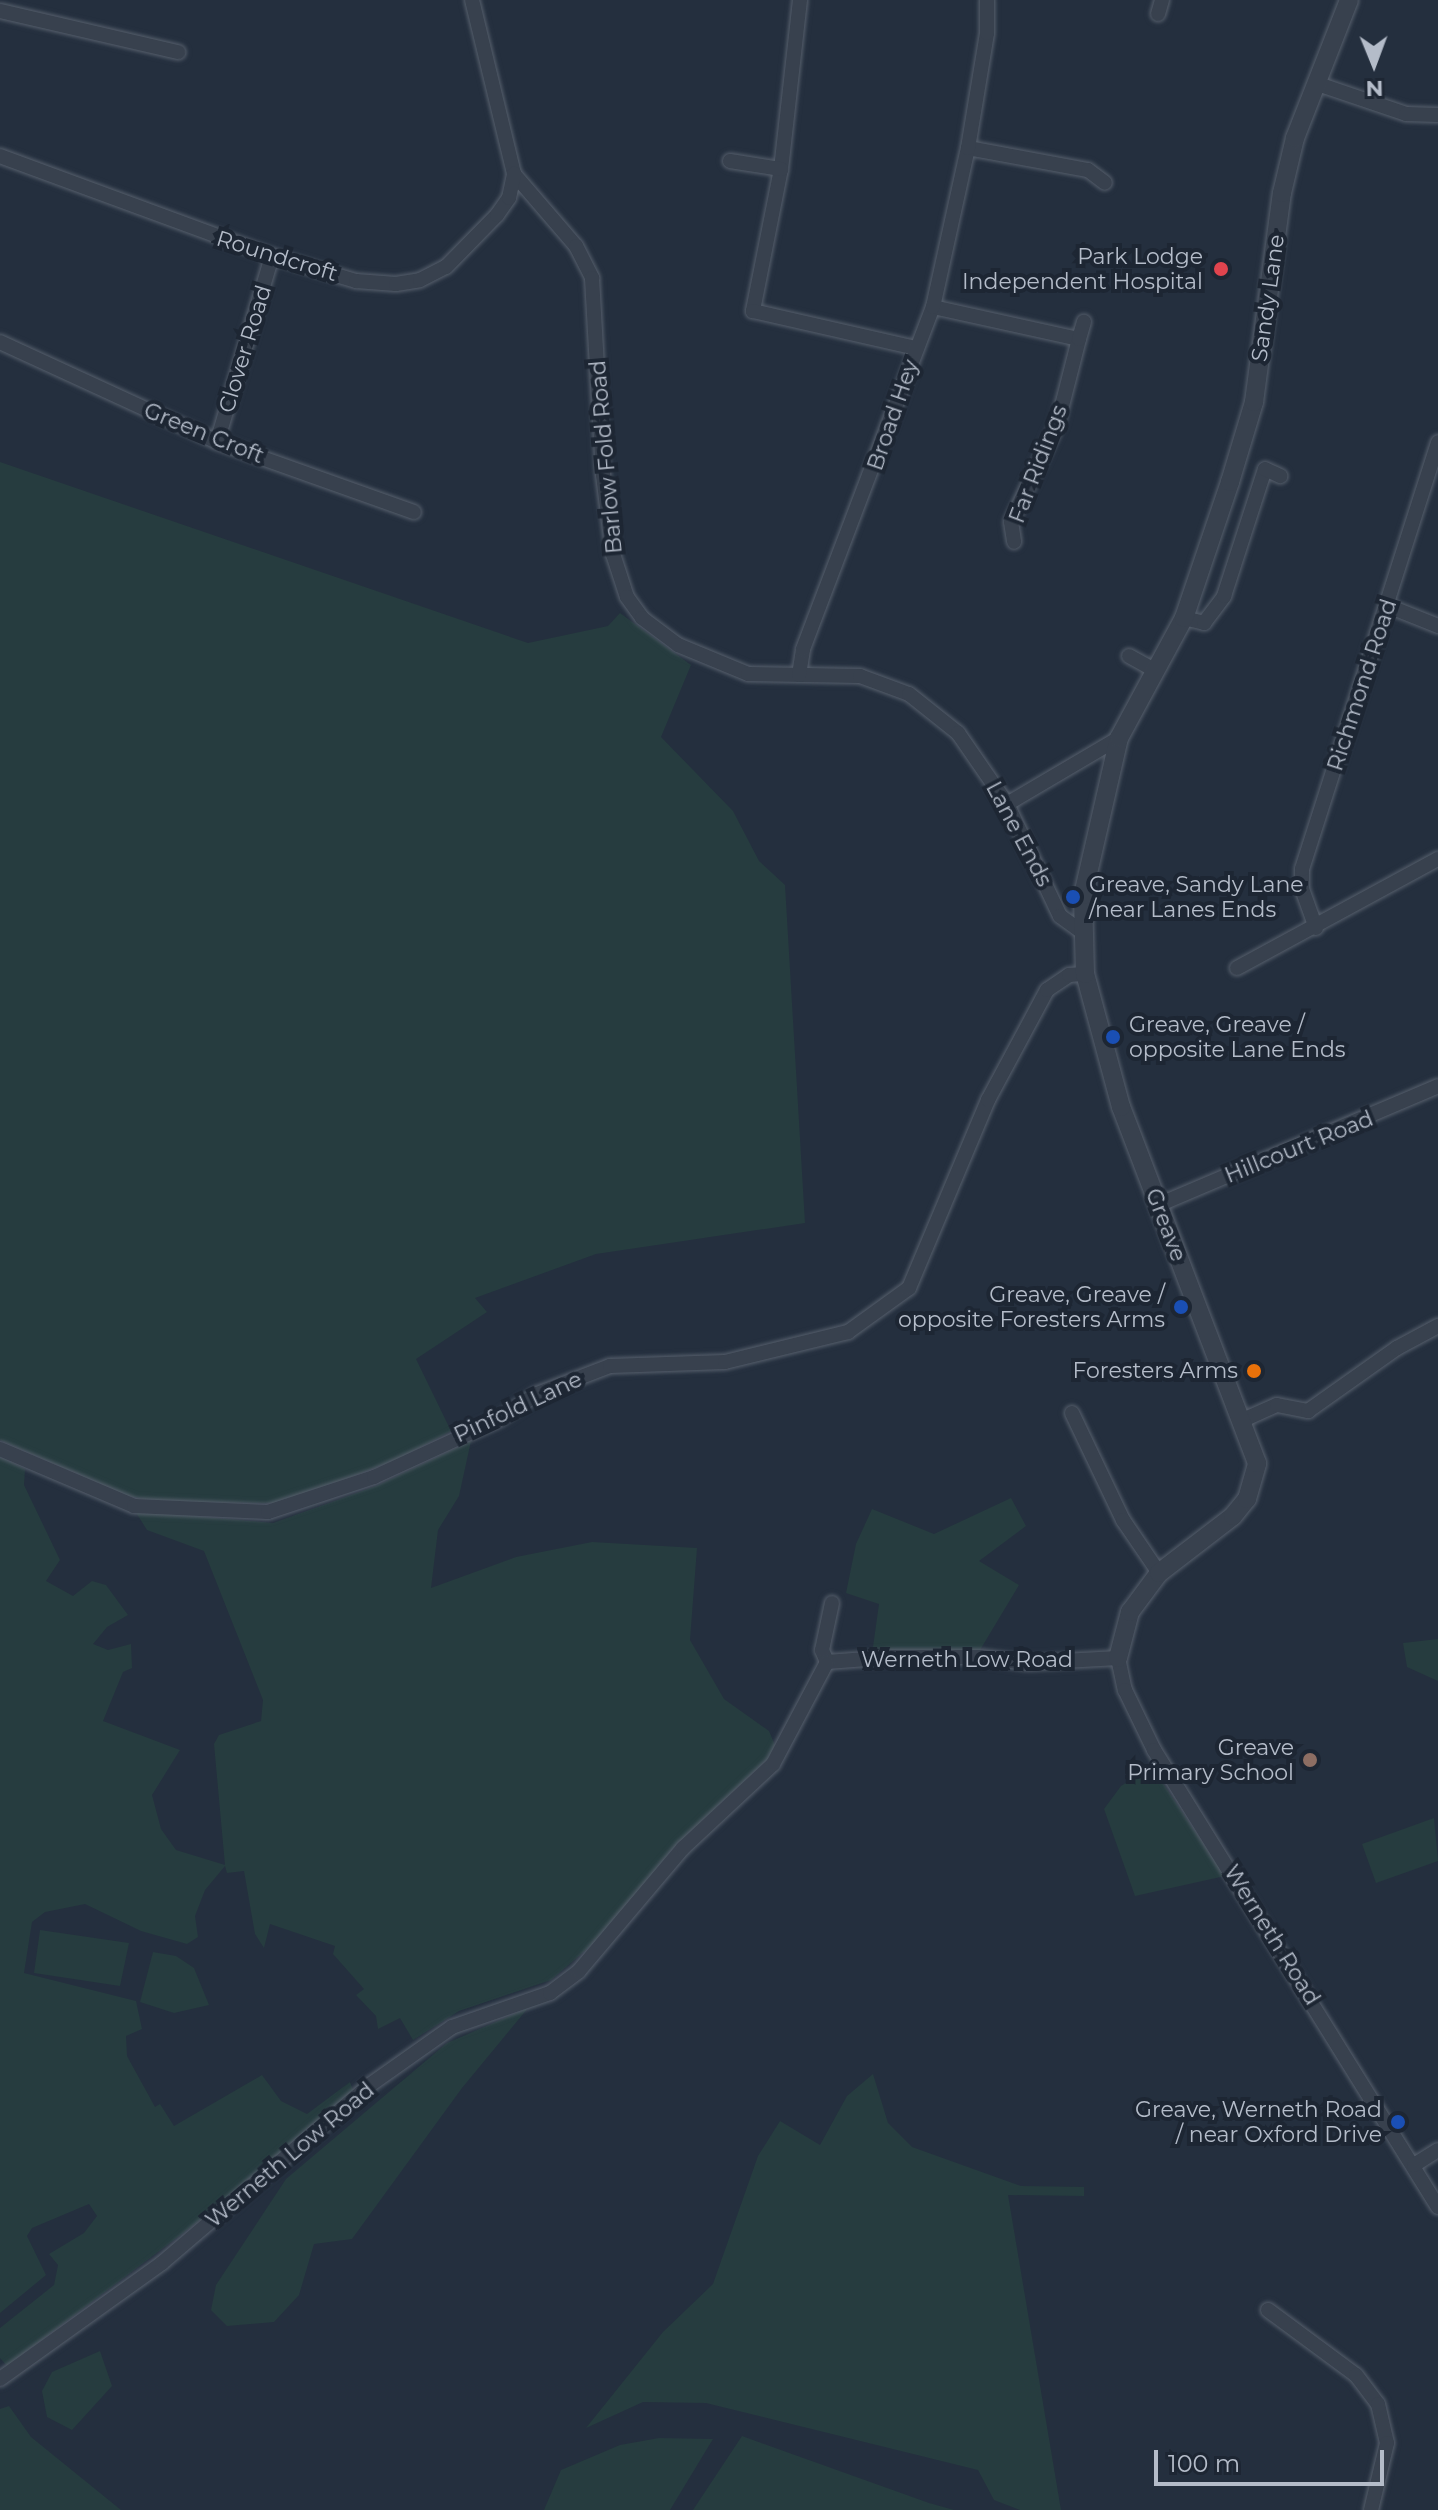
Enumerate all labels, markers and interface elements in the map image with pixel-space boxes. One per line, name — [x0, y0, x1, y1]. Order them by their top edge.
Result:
north arrow — [1334, 24, 1414, 104]
text: N — [1365, 75, 1384, 102]
street label: Roundcroft — [213, 225, 341, 287]
street label: Sandy Lane — [1246, 233, 1290, 363]
place label: Park Lodge Independent Hospital — [962, 243, 1203, 294]
marker: Park Lodge Independent Hospital — [1210, 258, 1232, 280]
street label: Clover Road — [213, 282, 277, 416]
street label: Broad Hey — [862, 356, 924, 474]
street label: Barlow Fold Road — [584, 359, 628, 555]
street label: Green Croft — [140, 397, 268, 469]
street label: Far Ridings — [1003, 401, 1073, 527]
street label: Richmond Road — [1322, 596, 1402, 774]
street label: Lane Ends — [980, 777, 1058, 891]
place label: Greave, Sandy Lane /near Lanes Ends — [1089, 871, 1304, 922]
marker: Greave, Sandy Lane /near Lanes Ends — [1064, 888, 1082, 906]
place label: Greave, Greave / opposite Lane Ends — [1129, 1011, 1346, 1062]
marker: Greave, Greave / opposite Lane Ends — [1104, 1028, 1122, 1046]
street label: Hillcourt Road — [1221, 1105, 1377, 1189]
street label: Greave — [1140, 1185, 1192, 1265]
place label: Greave, Greave / opposite Foresters Arms — [898, 1281, 1165, 1332]
marker: Greave, Greave / opposite Foresters Arms — [1172, 1298, 1190, 1316]
place label: Foresters Arms — [1073, 1358, 1238, 1384]
marker: Foresters Arms — [1245, 1362, 1263, 1380]
street label: Pinfold Lane — [450, 1366, 586, 1448]
street label: Werneth Low Road — [861, 1647, 1073, 1673]
place label: Greave Primary School — [1127, 1734, 1294, 1786]
marker: Greave Primary School — [1301, 1751, 1319, 1769]
street label: Werneth Road — [1218, 1860, 1326, 2010]
street label: Werneth Low Road — [200, 2077, 380, 2233]
place label: Greave, Werneth Road / near Oxford Drive — [1135, 2096, 1382, 2148]
marker: Greave, Werneth Road / near Oxford Drive — [1389, 2113, 1407, 2131]
scale bar — [1158, 2434, 1388, 2484]
text: 100 m — [1168, 2449, 1240, 2478]

